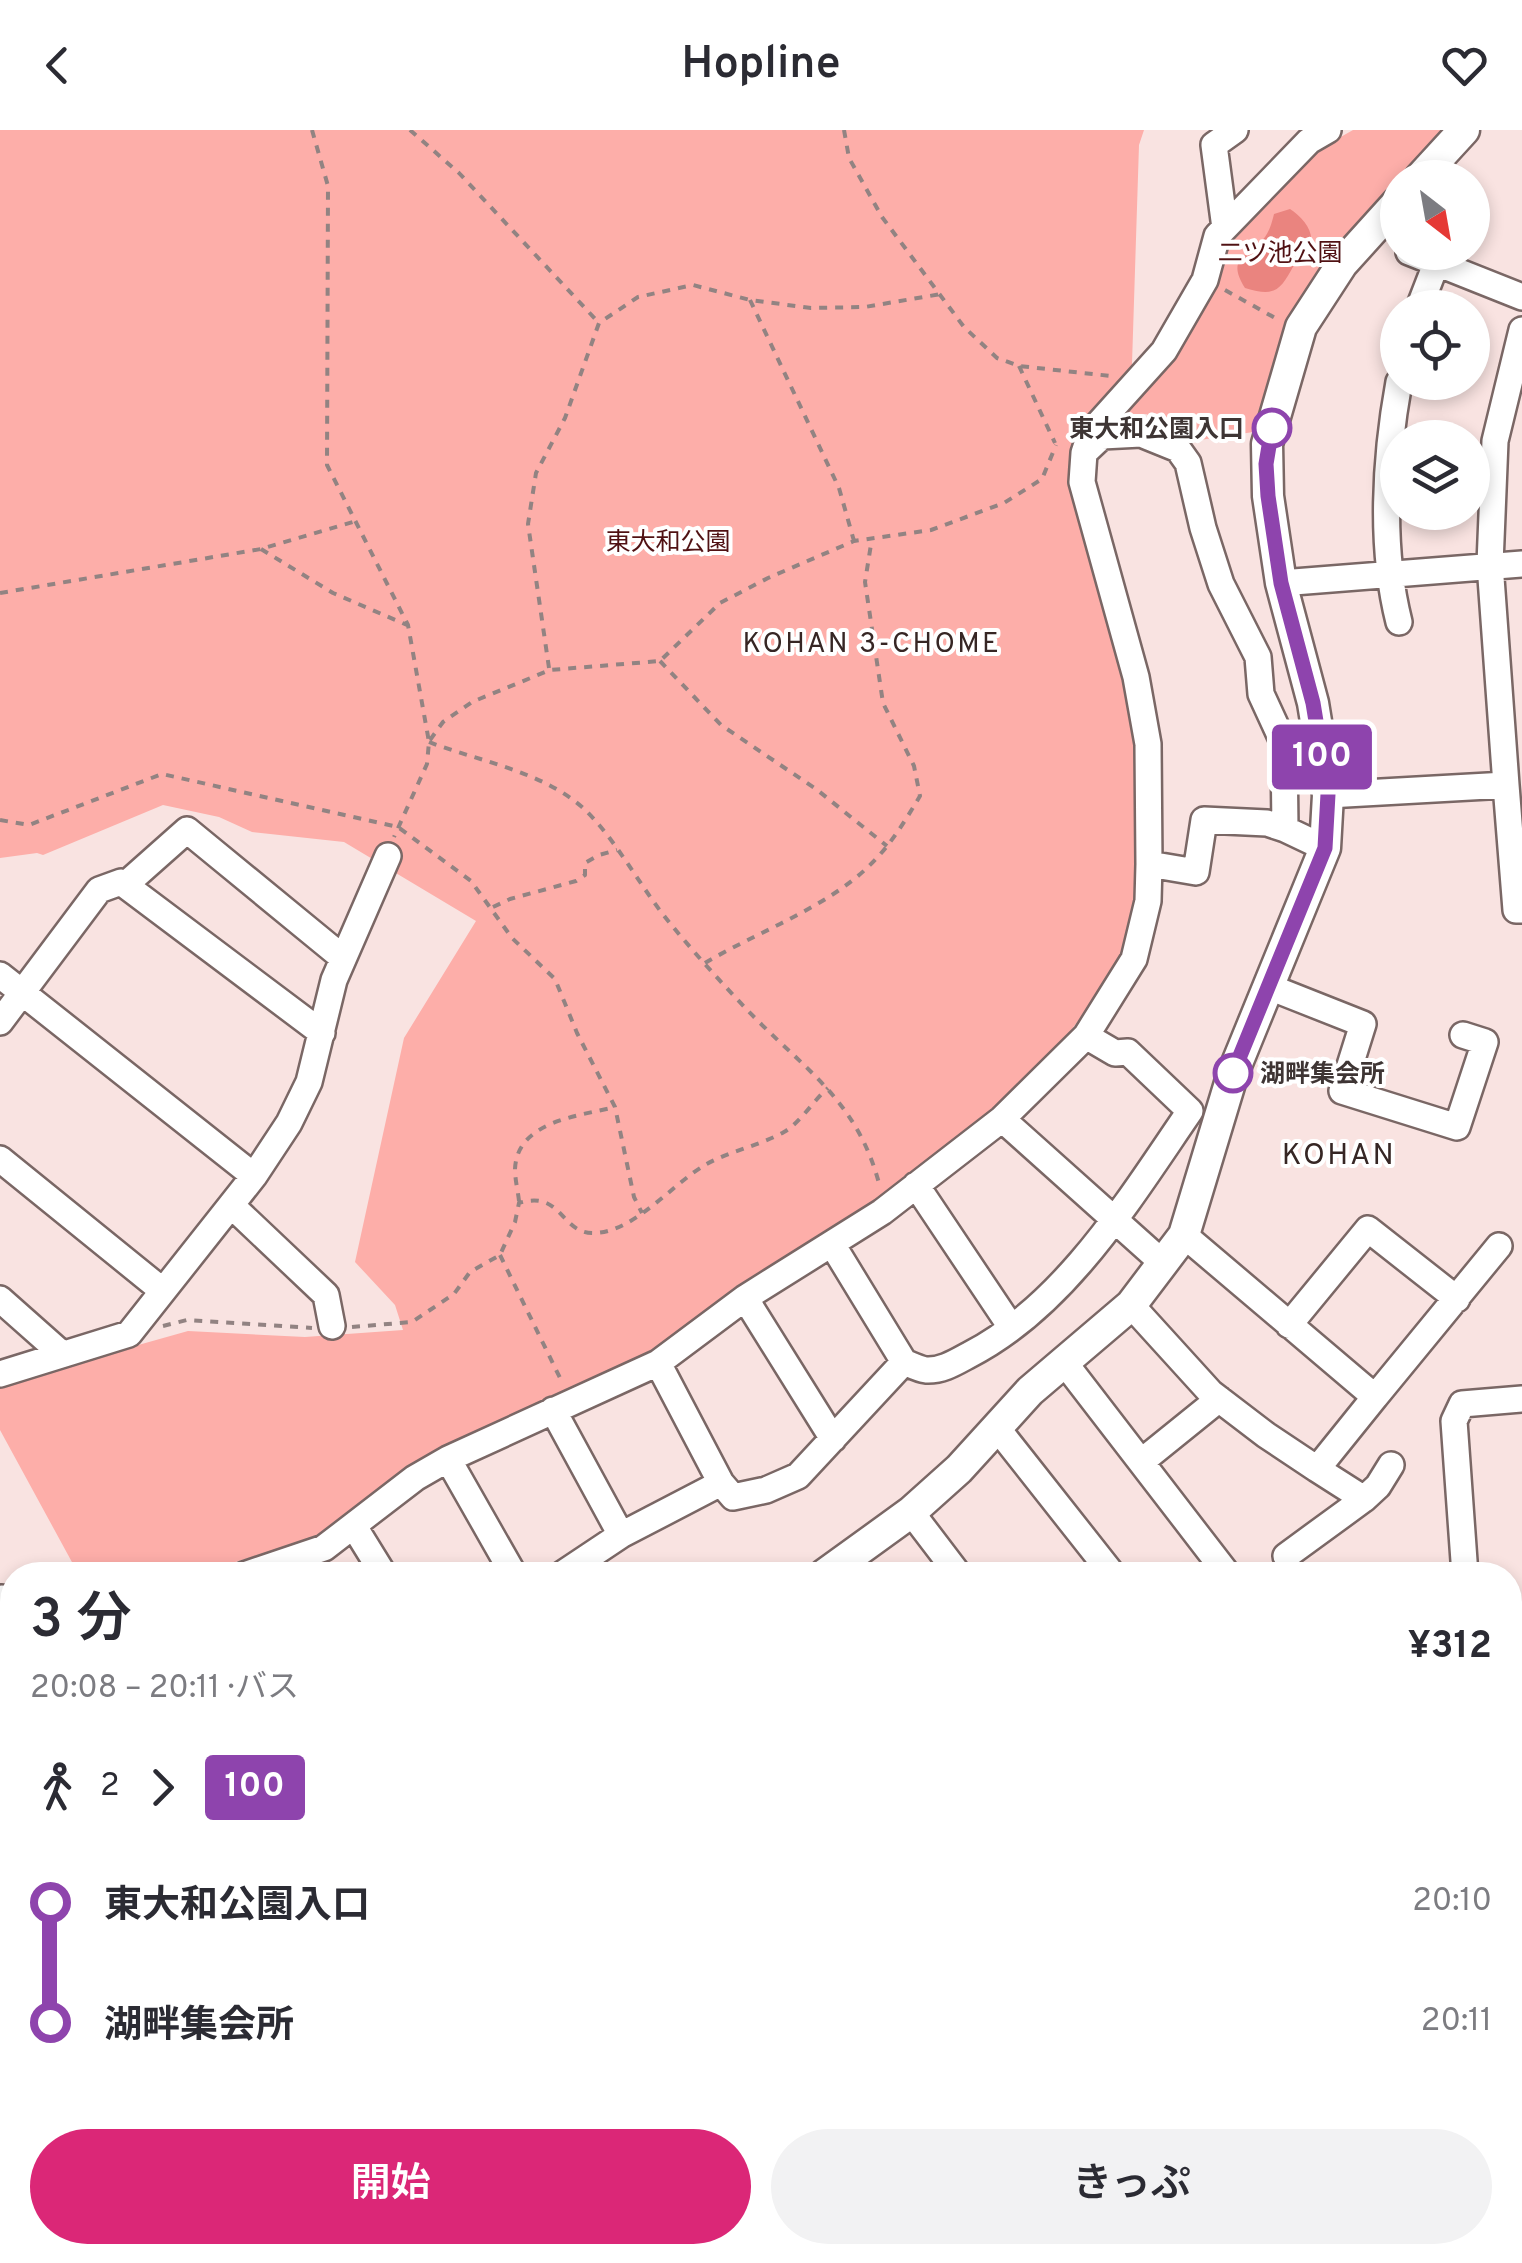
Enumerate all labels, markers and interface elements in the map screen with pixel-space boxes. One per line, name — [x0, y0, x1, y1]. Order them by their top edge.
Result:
text: Hopline — [681, 37, 841, 94]
icon: back — [30, 38, 85, 93]
icon: heart — [1437, 38, 1492, 93]
north arrow — [1380, 160, 1490, 270]
map controls — [1380, 160, 1490, 530]
park label: 二ツ池公園 — [1217, 239, 1343, 271]
button: locate — [1380, 290, 1490, 400]
marker: 東大和公園入口 — [1253, 409, 1291, 447]
place label: 東大和公園入口 — [1069, 415, 1244, 447]
button: layers — [1380, 420, 1490, 530]
park label: 東大和公園 — [605, 528, 731, 560]
district label: KOHAN 3-CHOME — [743, 627, 1001, 663]
line badge: 100 — [1264, 724, 1380, 790]
text: 100 — [1292, 735, 1352, 779]
marker: 湖畔集会所 — [1214, 1054, 1252, 1092]
place label: 湖畔集会所 — [1260, 1060, 1385, 1092]
district label: KOHAN — [1282, 1138, 1396, 1175]
text: 3 分 — [30, 1587, 132, 1657]
text: ¥312 — [1408, 1623, 1492, 1672]
text: 20:08 – 20:11 · バス — [30, 1669, 299, 1709]
icon: walk — [30, 1760, 85, 1815]
icon: forward — [135, 1760, 190, 1815]
text: 100 — [225, 1765, 285, 1809]
text: 2 — [100, 1767, 120, 1807]
text: 20:10 — [1412, 1882, 1492, 1922]
text: 東大和公園入口 — [104, 1883, 370, 1932]
text: 20:11 — [1421, 2002, 1492, 2042]
text: 湖畔集会所 — [104, 2003, 294, 2052]
button: 開始 — [30, 2129, 751, 2244]
button: きっぷ — [771, 2129, 1492, 2244]

